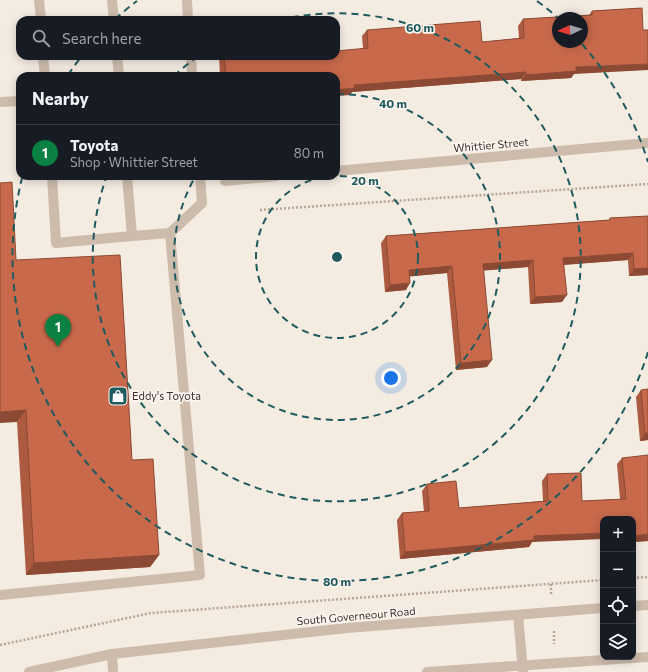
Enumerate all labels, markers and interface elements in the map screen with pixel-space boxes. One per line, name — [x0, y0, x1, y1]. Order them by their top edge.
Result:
north arrow — [552, 12, 588, 48]
search box — [16, 16, 340, 60]
text: 60 m — [406, 20, 434, 34]
icon: search — [30, 27, 52, 49]
text: Search here — [62, 29, 141, 47]
text: Nearby — [32, 88, 89, 109]
text: 40 m — [379, 96, 407, 110]
street label: Whittier Street — [453, 135, 530, 154]
text: Toyota — [70, 136, 118, 154]
text: 1 — [42, 145, 48, 161]
text: 80 m — [294, 145, 324, 161]
text: Shop · Whittier Street — [70, 154, 198, 170]
text: 20 m — [351, 173, 379, 187]
centre of rings — [330, 250, 344, 264]
pin: 1 — [45, 314, 71, 347]
your location — [381, 368, 401, 388]
shop icon: Eddy's Toyota — [107, 385, 129, 407]
place label: Eddy's Toyota — [132, 389, 201, 402]
map controls — [600, 516, 636, 660]
button: + — [600, 516, 636, 552]
button: − — [600, 552, 636, 588]
text: 80 m — [323, 574, 351, 588]
button: locate — [600, 588, 636, 624]
street label: South Governeour Road — [296, 604, 416, 627]
button: layers — [600, 624, 636, 660]

